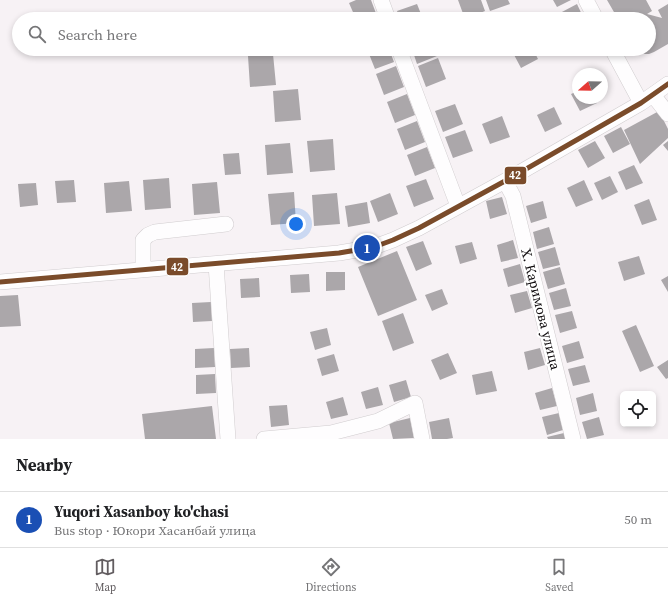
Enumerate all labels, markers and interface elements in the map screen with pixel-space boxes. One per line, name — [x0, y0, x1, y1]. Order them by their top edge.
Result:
search box — [12, 12, 656, 56]
icon: search — [26, 23, 48, 45]
text: Search here — [58, 24, 137, 45]
north arrow — [572, 68, 608, 104]
line badge: 42 — [504, 166, 527, 185]
text: 42 — [509, 168, 521, 183]
your location — [286, 214, 306, 234]
pin: 1 — [354, 233, 380, 263]
street label: Х. Каримова улица — [516, 246, 566, 373]
line badge: 42 — [166, 257, 189, 276]
text: 42 — [171, 260, 183, 275]
map controls — [620, 391, 656, 427]
button: locate — [620, 391, 656, 427]
text: Nearby — [16, 453, 72, 477]
text: Yuqori Xasanboy ko'chasi — [54, 501, 229, 522]
text: 1 — [25, 511, 33, 528]
text: 50 m — [624, 511, 652, 528]
text: Bus stop · Юкори Хасанбай улица — [54, 522, 256, 539]
tab: Map — [94, 556, 116, 595]
tab: Directions — [305, 556, 356, 595]
tab: Saved — [545, 556, 574, 595]

